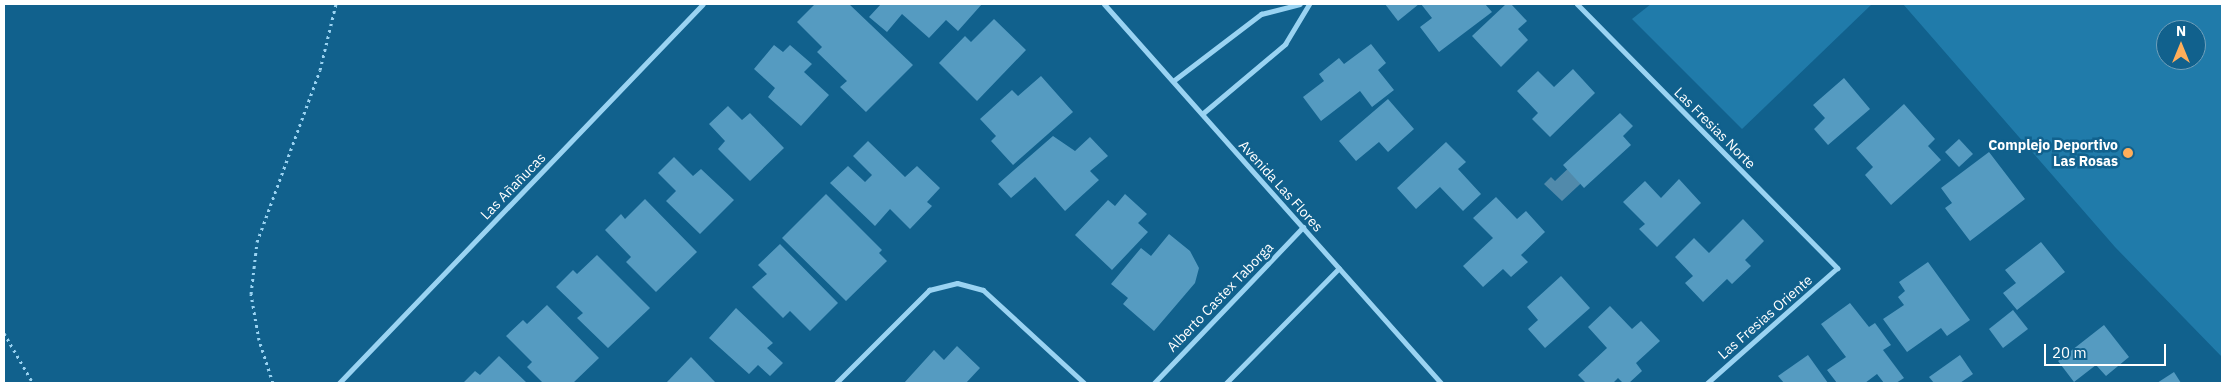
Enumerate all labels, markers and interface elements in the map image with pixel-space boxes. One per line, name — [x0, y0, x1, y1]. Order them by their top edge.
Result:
north arrow — [2156, 20, 2206, 70]
text: N — [2176, 22, 2186, 40]
street label: Las Fresias Norte — [1671, 84, 1759, 172]
street label: Avenida Las Flores — [1236, 137, 1326, 235]
place label: Complejo Deportivo Las Rosas — [1988, 137, 2118, 170]
marker: Complejo Deportivo Las Rosas — [2122, 147, 2134, 159]
street label: Las Añañucas — [477, 149, 549, 223]
street label: Alberto Castex Taborga — [1163, 239, 1277, 355]
street label: Las Fresias Oriente — [1714, 271, 1816, 363]
scale bar — [2046, 334, 2168, 366]
text: 20 m — [2052, 343, 2087, 362]

